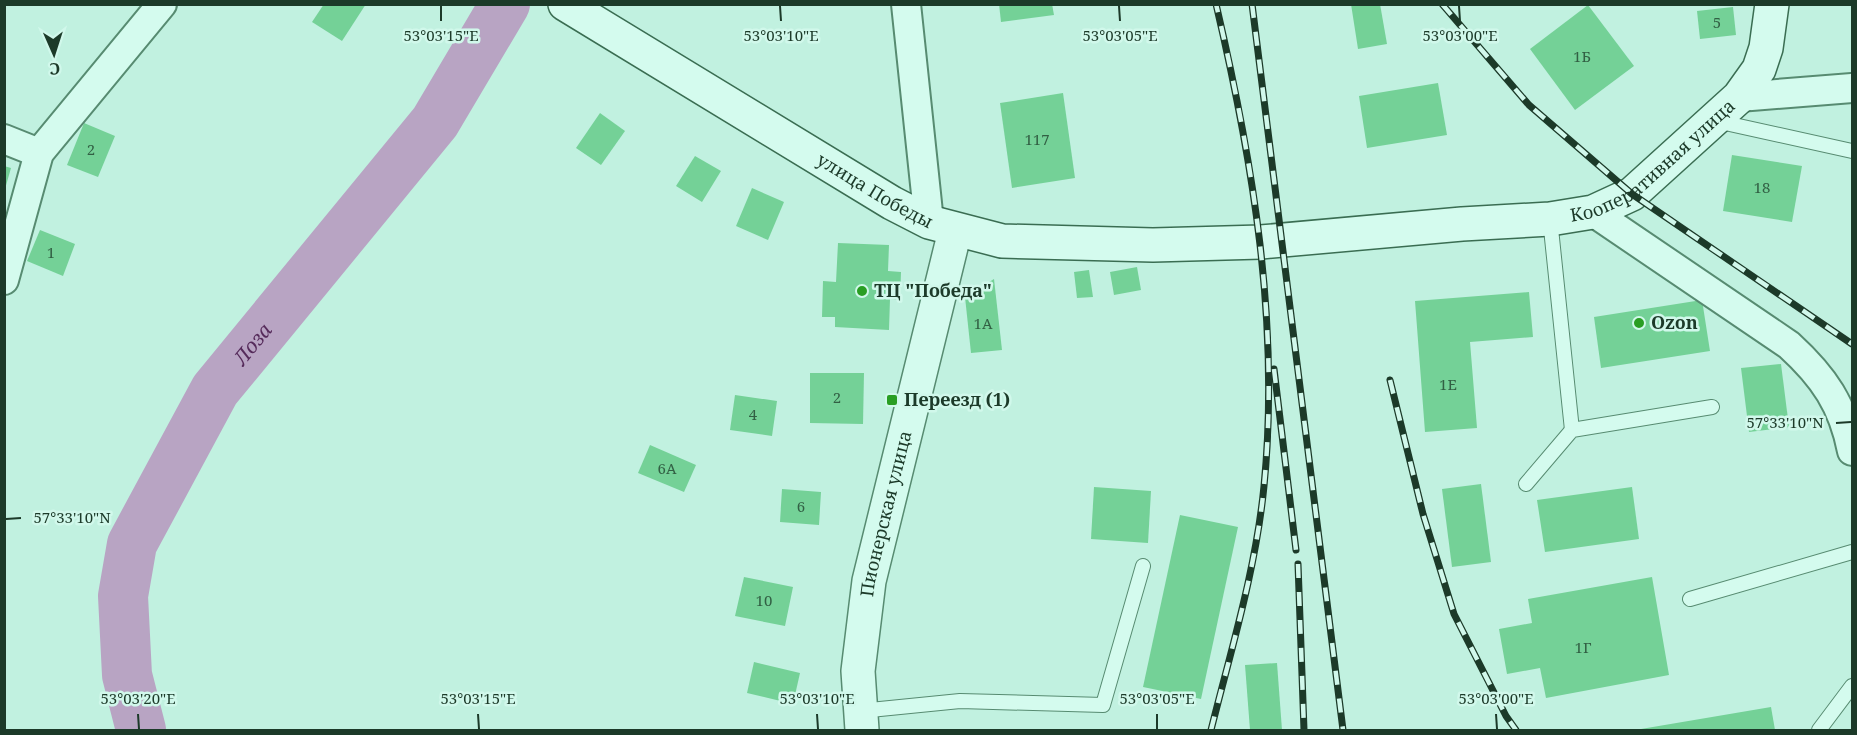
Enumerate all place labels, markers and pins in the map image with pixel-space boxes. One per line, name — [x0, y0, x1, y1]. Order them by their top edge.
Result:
place label: ТЦ "Победа" — [874, 278, 992, 302]
marker: ТЦ "Победа" — [855, 284, 869, 298]
place label: Ozon — [1651, 310, 1698, 334]
marker: Ozon — [1632, 316, 1646, 330]
place label: Переезд (1) — [904, 387, 1010, 411]
marker: Переезд (1) — [885, 393, 899, 407]

